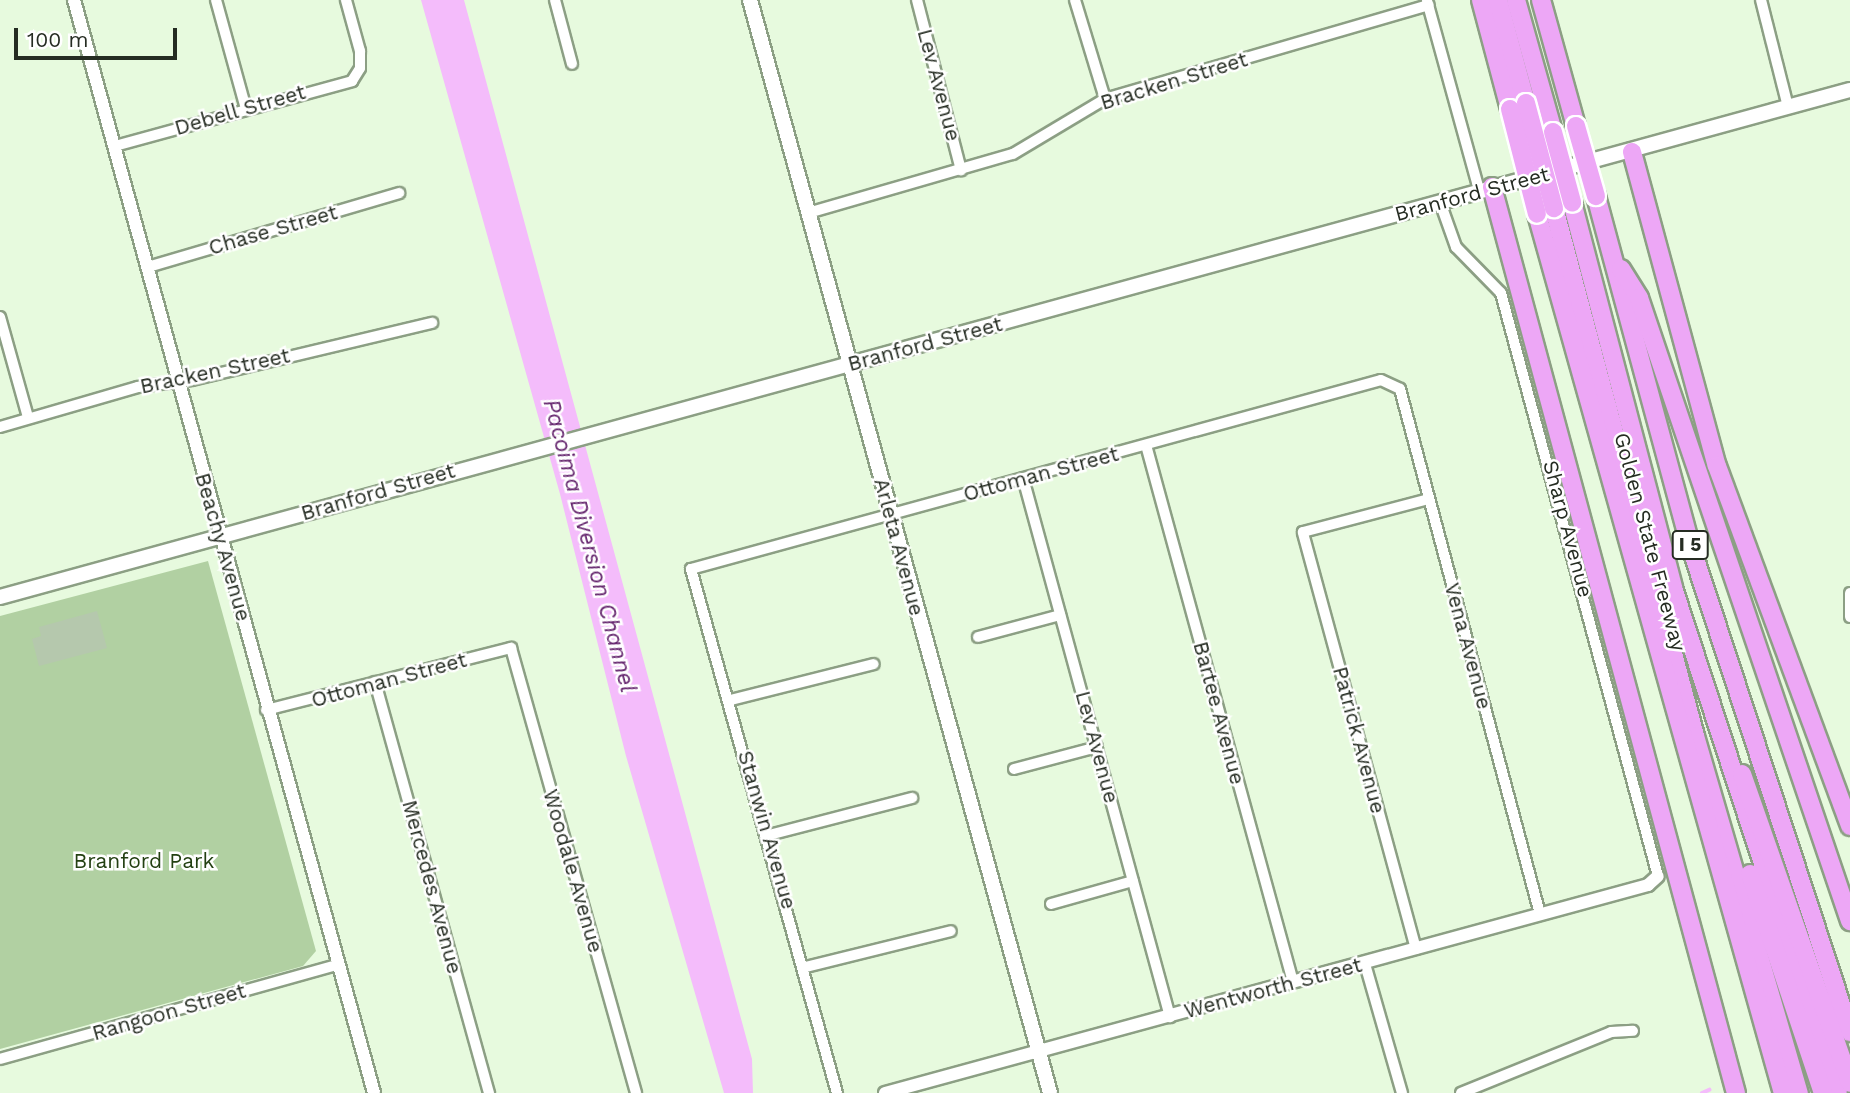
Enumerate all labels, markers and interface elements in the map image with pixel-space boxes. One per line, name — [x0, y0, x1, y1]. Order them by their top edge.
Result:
scale bar — [18, 14, 180, 58]
street label: Lev Avenue — [912, 26, 966, 144]
text: 100 m — [27, 27, 89, 52]
street label: Bracken Street — [1097, 47, 1251, 115]
street label: Debell Street — [171, 79, 309, 141]
street label: Branford Street — [1392, 161, 1552, 227]
street label: Chase Street — [206, 200, 340, 260]
street label: Branford Street — [845, 311, 1005, 377]
street label: Bracken Street — [138, 343, 292, 399]
water label: Pacoima Diversion Channel — [537, 396, 641, 696]
street label: Golden State Freeway — [1609, 430, 1691, 654]
street label: Ottoman Street — [961, 441, 1121, 507]
street label: Sharp Avenue — [1538, 457, 1598, 601]
street label: Branford Street — [298, 458, 458, 526]
street label: Beachy Avenue — [190, 469, 256, 625]
street label: Arleta Avenue — [868, 475, 930, 619]
road number: I 5 — [1671, 530, 1709, 560]
street label: Vena Avenue — [1439, 579, 1497, 713]
street label: Bartee Avenue — [1188, 638, 1250, 788]
street label: Ottoman Street — [309, 647, 469, 713]
street label: Patrick Avenue — [1327, 663, 1391, 817]
street label: Lev Avenue — [1070, 688, 1124, 806]
street label: Stanwin Avenue — [732, 747, 802, 913]
street label: Woodale Avenue — [538, 786, 608, 956]
street label: Mercedes Avenue — [397, 797, 467, 977]
park label: Branford Park — [73, 848, 215, 874]
street label: Wentworth Street — [1181, 952, 1365, 1024]
street label: Rangoon Street — [89, 978, 249, 1046]

